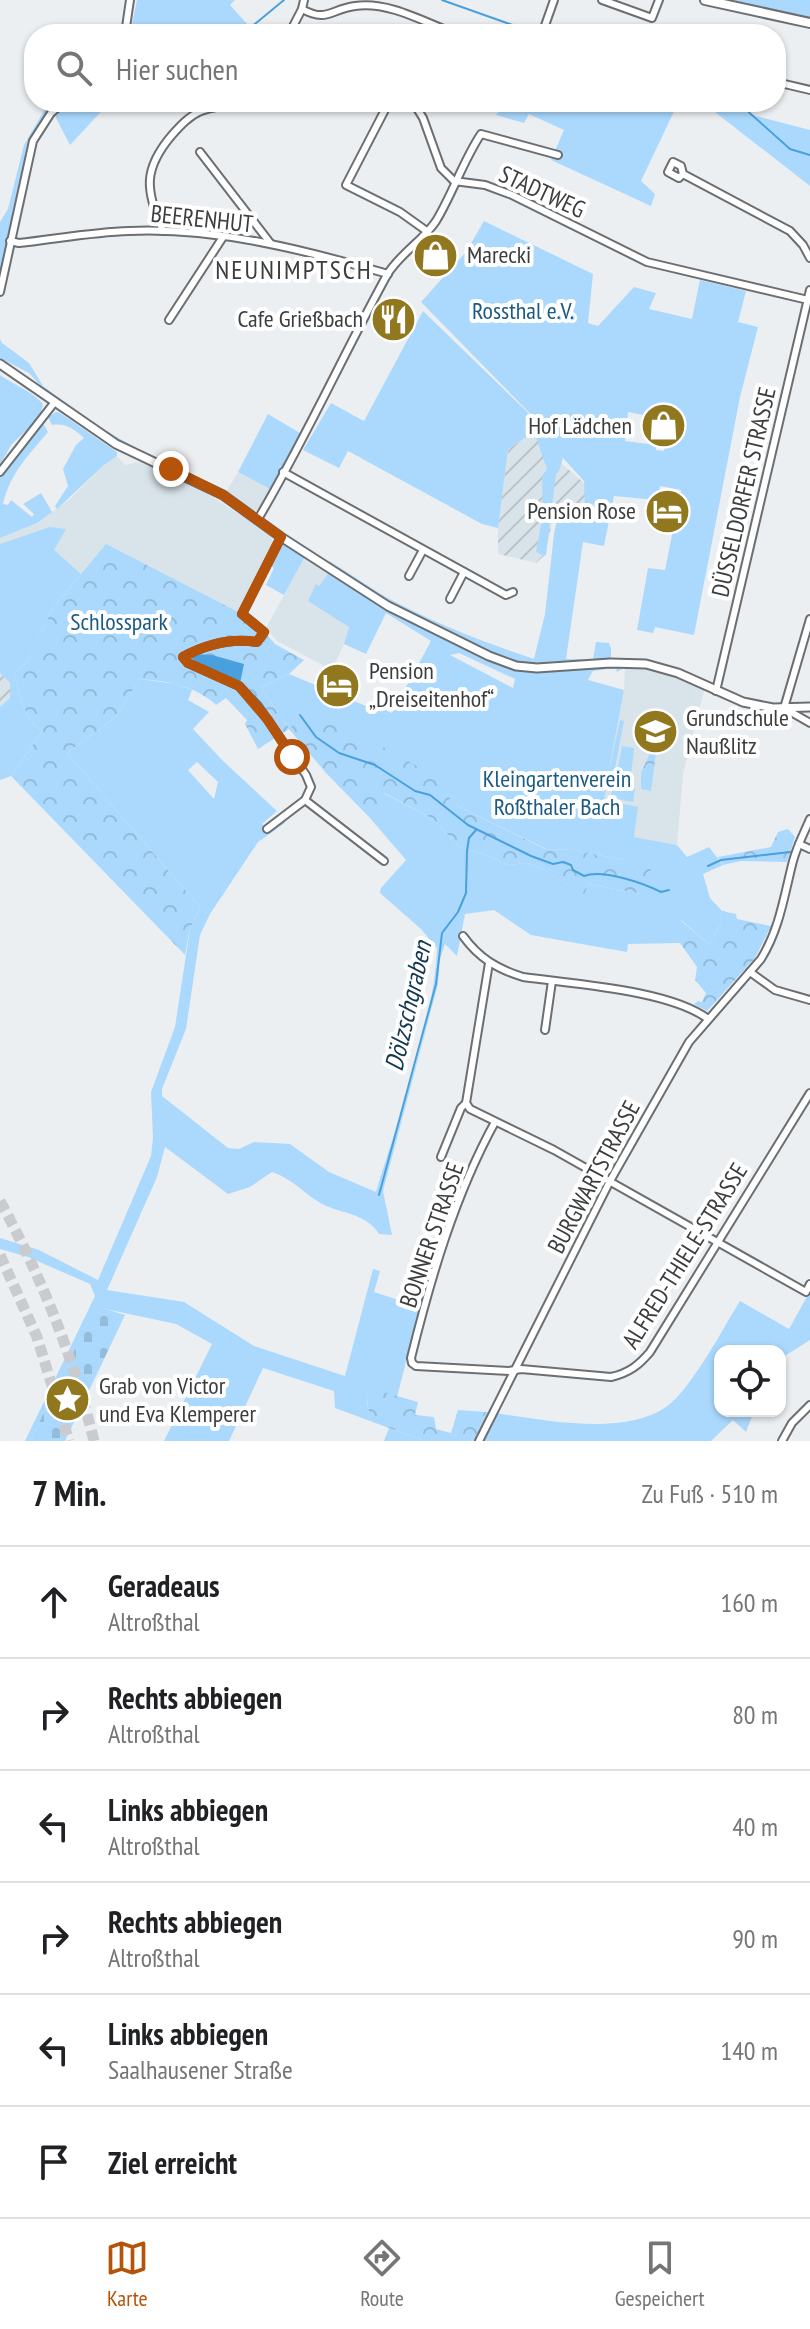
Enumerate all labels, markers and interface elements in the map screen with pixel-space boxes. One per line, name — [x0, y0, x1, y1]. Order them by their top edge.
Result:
search box — [24, 24, 786, 112]
icon: search — [52, 46, 96, 90]
text: Hier suchen — [116, 49, 238, 88]
street label: STADTWEG — [494, 158, 590, 225]
street label: BEERENHUT — [149, 198, 255, 239]
shop icon: Marecki — [412, 231, 460, 279]
place label: Marecki — [467, 239, 531, 270]
district label: NEUNIMPTSCH — [215, 253, 373, 286]
restaurant icon: Cafe Grießbach — [370, 295, 418, 343]
park label: Rossthal e.V. — [472, 295, 574, 326]
place label: Cafe Grießbach — [237, 303, 363, 334]
street label: DÜSSELDORFER STRASSE — [704, 384, 783, 600]
shop icon: Hof Lädchen — [639, 402, 687, 450]
place label: Hof Lädchen — [528, 410, 632, 441]
route end — [153, 451, 189, 487]
hotel icon: Pension Rose — [643, 487, 691, 535]
place label: Pension Rose — [527, 495, 636, 526]
park label: Schlosspark — [70, 606, 168, 637]
place label: Pension „Dreiseitenhof“ — [369, 655, 494, 714]
hotel icon: Pension „Dreiseitenhof“ — [314, 661, 362, 709]
place label: Grundschule Naußlitz — [686, 702, 789, 761]
school or university icon: Grundschule Naußlitz — [631, 708, 679, 756]
route start — [274, 739, 310, 775]
park label: Kleingartenverein Roßthaler Bach — [483, 763, 631, 822]
water label: Dölzschgraben — [377, 936, 439, 1074]
street label: BURGWARTSTRASSE — [540, 1095, 647, 1258]
street label: ALFRED-THIELE-STRASSE — [615, 1157, 754, 1354]
street label: BONNER STRASSE — [392, 1158, 471, 1311]
map controls — [714, 1345, 786, 1417]
button: locate — [714, 1345, 786, 1417]
place label: Grab von Victor und Eva Klemperer — [99, 1370, 257, 1429]
place icon: Grab von Victor und Eva Klemperer — [44, 1376, 92, 1424]
text: 7 Min. — [32, 1471, 106, 1515]
text: Zu Fuß · 510 m — [641, 1477, 778, 1510]
text: Geradeaus — [108, 1566, 220, 1605]
icon: ahead — [32, 1580, 76, 1624]
text: 160 m — [720, 1586, 778, 1619]
text: Altroßthal — [108, 1605, 200, 1638]
text: Rechts abbiegen — [108, 1678, 282, 1717]
icon: right — [32, 1692, 76, 1736]
text: 80 m — [732, 1698, 778, 1731]
text: Altroßthal — [108, 1717, 200, 1750]
text: Links abbiegen — [108, 1790, 268, 1829]
icon: left — [32, 1804, 76, 1848]
text: 40 m — [732, 1810, 778, 1843]
text: Altroßthal — [108, 1829, 200, 1862]
text: Rechts abbiegen — [108, 1902, 282, 1941]
icon: right — [32, 1916, 76, 1960]
text: 90 m — [732, 1922, 778, 1955]
text: Altroßthal — [108, 1941, 200, 1974]
text: Links abbiegen — [108, 2014, 268, 2053]
icon: left — [32, 2028, 76, 2072]
text: 140 m — [720, 2034, 778, 2067]
text: Saalhausener Straße — [108, 2053, 293, 2086]
icon: arrive — [32, 2140, 76, 2184]
text: Ziel erreicht — [108, 2143, 237, 2182]
tab: Karte — [105, 2236, 149, 2312]
tab: Route — [360, 2236, 404, 2312]
tab: Gespeichert — [615, 2236, 705, 2312]

